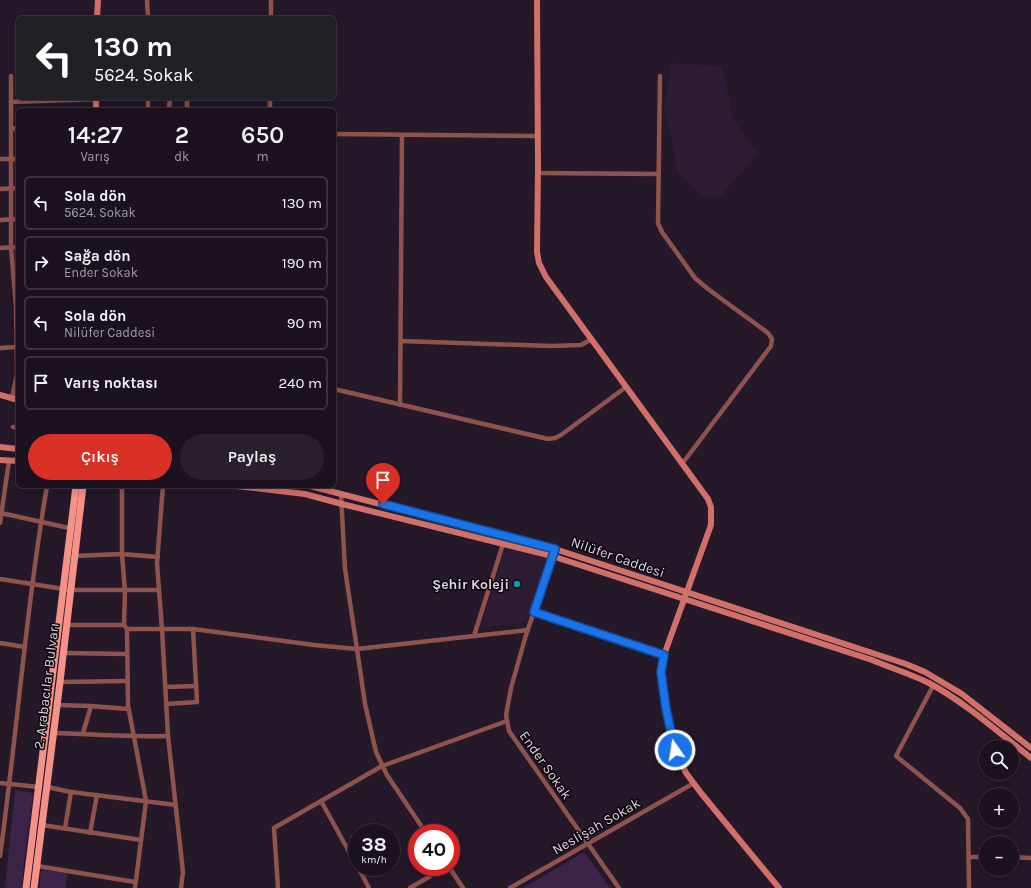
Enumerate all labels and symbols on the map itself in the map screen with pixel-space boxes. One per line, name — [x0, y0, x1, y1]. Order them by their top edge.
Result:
pin — [366, 463, 400, 504]
street label: Nilüfer Caddesi — [569, 533, 667, 581]
place label: Şehir Koleji — [432, 576, 509, 593]
marker: Şehir Koleji — [512, 579, 522, 589]
street label: 2. Arabacılar Bulvarı — [30, 622, 63, 750]
street label: Ender Sokak — [516, 728, 575, 803]
position arrow — [654, 729, 696, 771]
street label: Neslişah Sokak — [549, 794, 643, 858]
speed limit sign: 40 — [408, 824, 460, 876]

